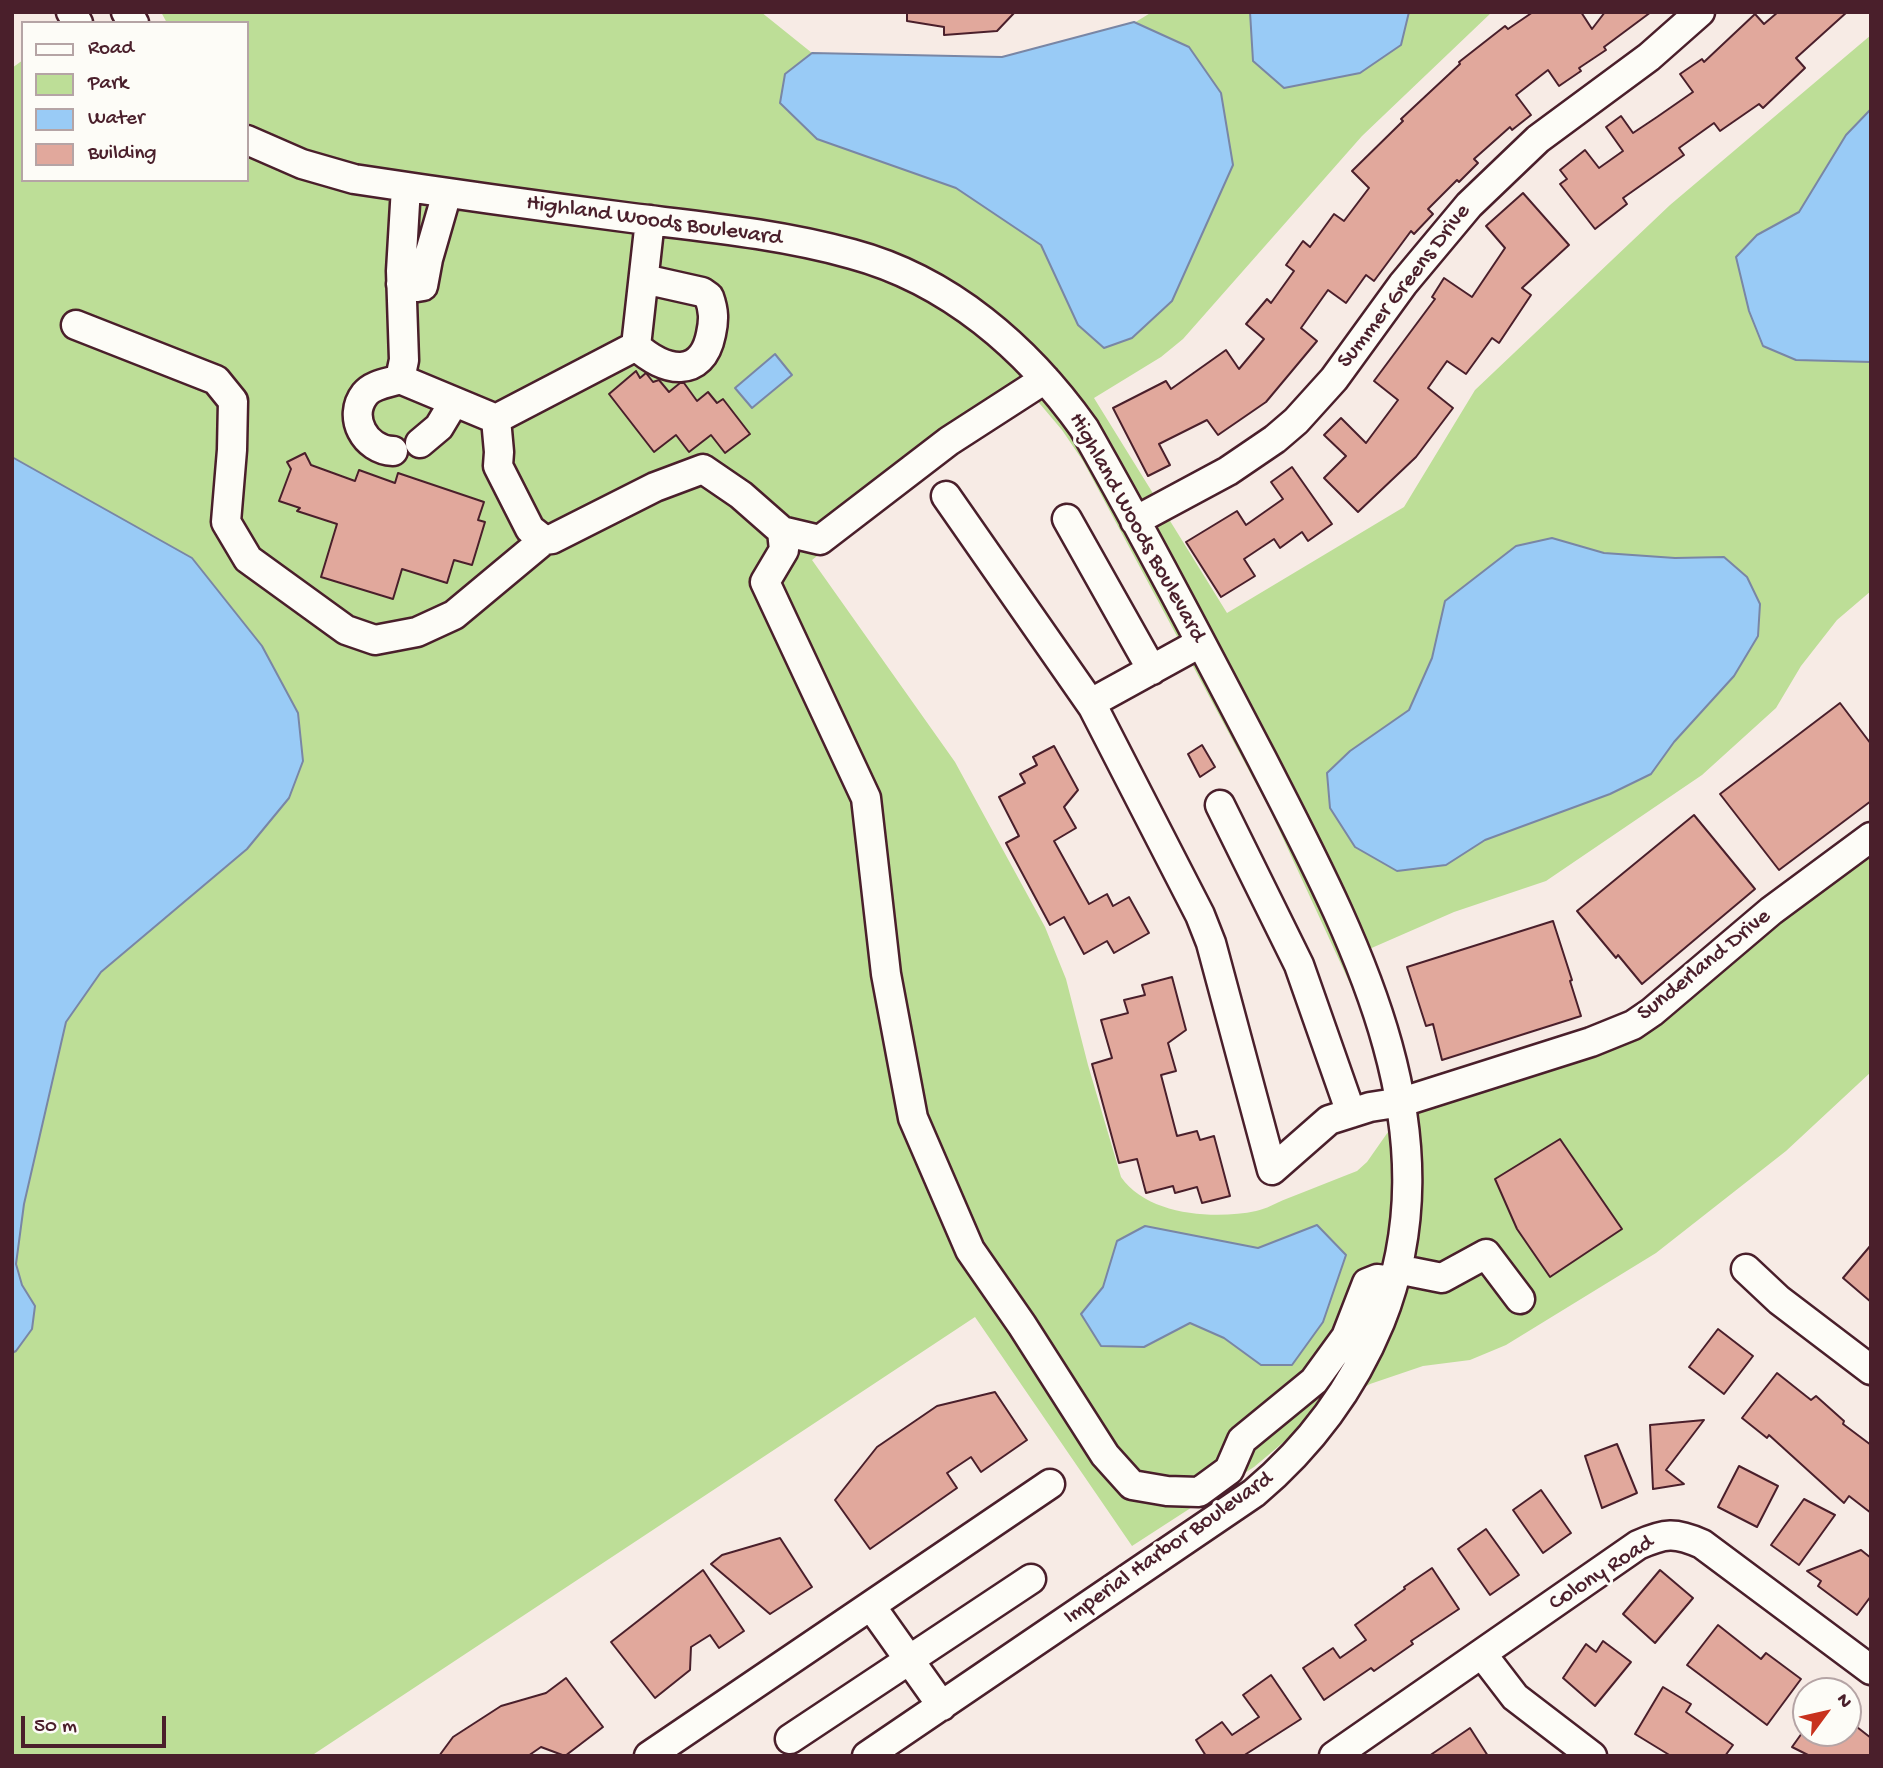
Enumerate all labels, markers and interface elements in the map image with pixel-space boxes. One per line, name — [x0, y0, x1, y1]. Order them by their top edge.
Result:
legend — [21, 21, 248, 182]
text: Road — [88, 37, 134, 62]
text: Park — [88, 72, 128, 97]
text: Water — [88, 107, 144, 132]
text: Building — [88, 142, 157, 167]
street label: Highland Woods Boulevard — [524, 190, 784, 254]
street label: Summer Greens Drive — [1332, 199, 1478, 375]
street label: Highland Woods Boulevard — [1061, 408, 1211, 648]
street label: Sunderland Drive — [1633, 904, 1777, 1028]
street label: Imperial Harbor Boulevard — [1059, 1466, 1279, 1632]
street label: Colony Road — [1544, 1530, 1660, 1618]
north arrow — [1792, 1677, 1862, 1747]
text: N — [1830, 1690, 1856, 1713]
scale bar — [24, 1702, 170, 1746]
text: 50 m — [34, 1715, 77, 1740]

